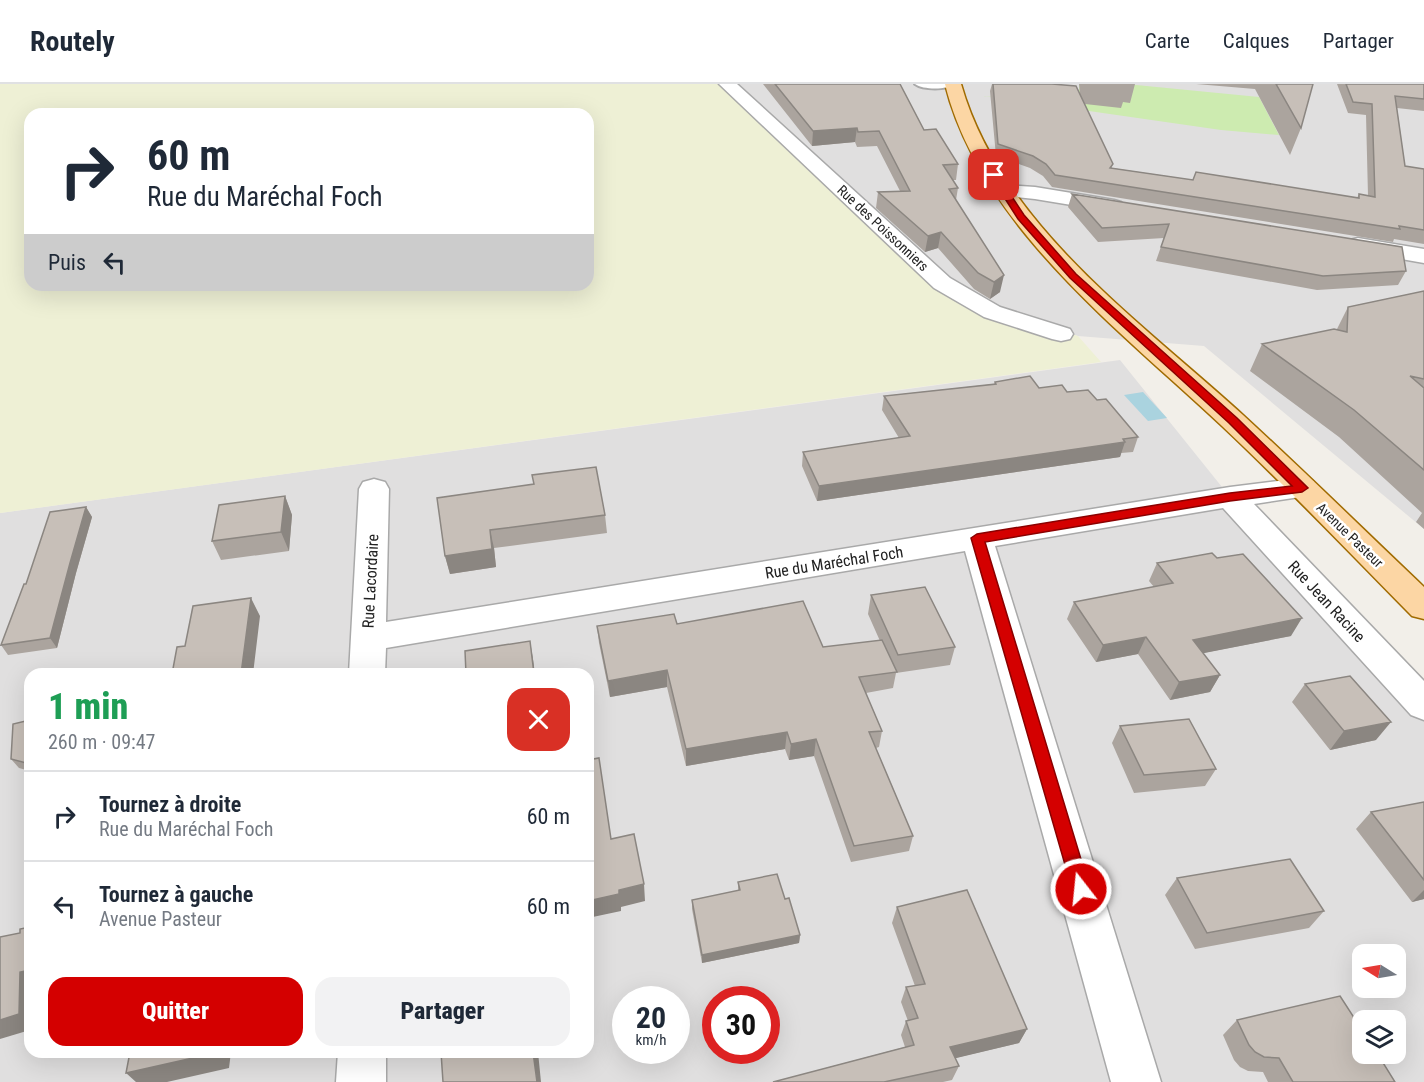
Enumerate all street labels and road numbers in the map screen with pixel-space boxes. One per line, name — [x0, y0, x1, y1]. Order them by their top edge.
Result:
street label: Rue des Poissonniers — [834, 182, 932, 274]
street label: Avenue Pasteur — [1313, 499, 1387, 571]
street label: Rue Lacordaire — [359, 533, 382, 629]
street label: Rue du Maréchal Foch — [764, 542, 904, 583]
street label: Rue Jean Racine — [1284, 557, 1369, 646]

